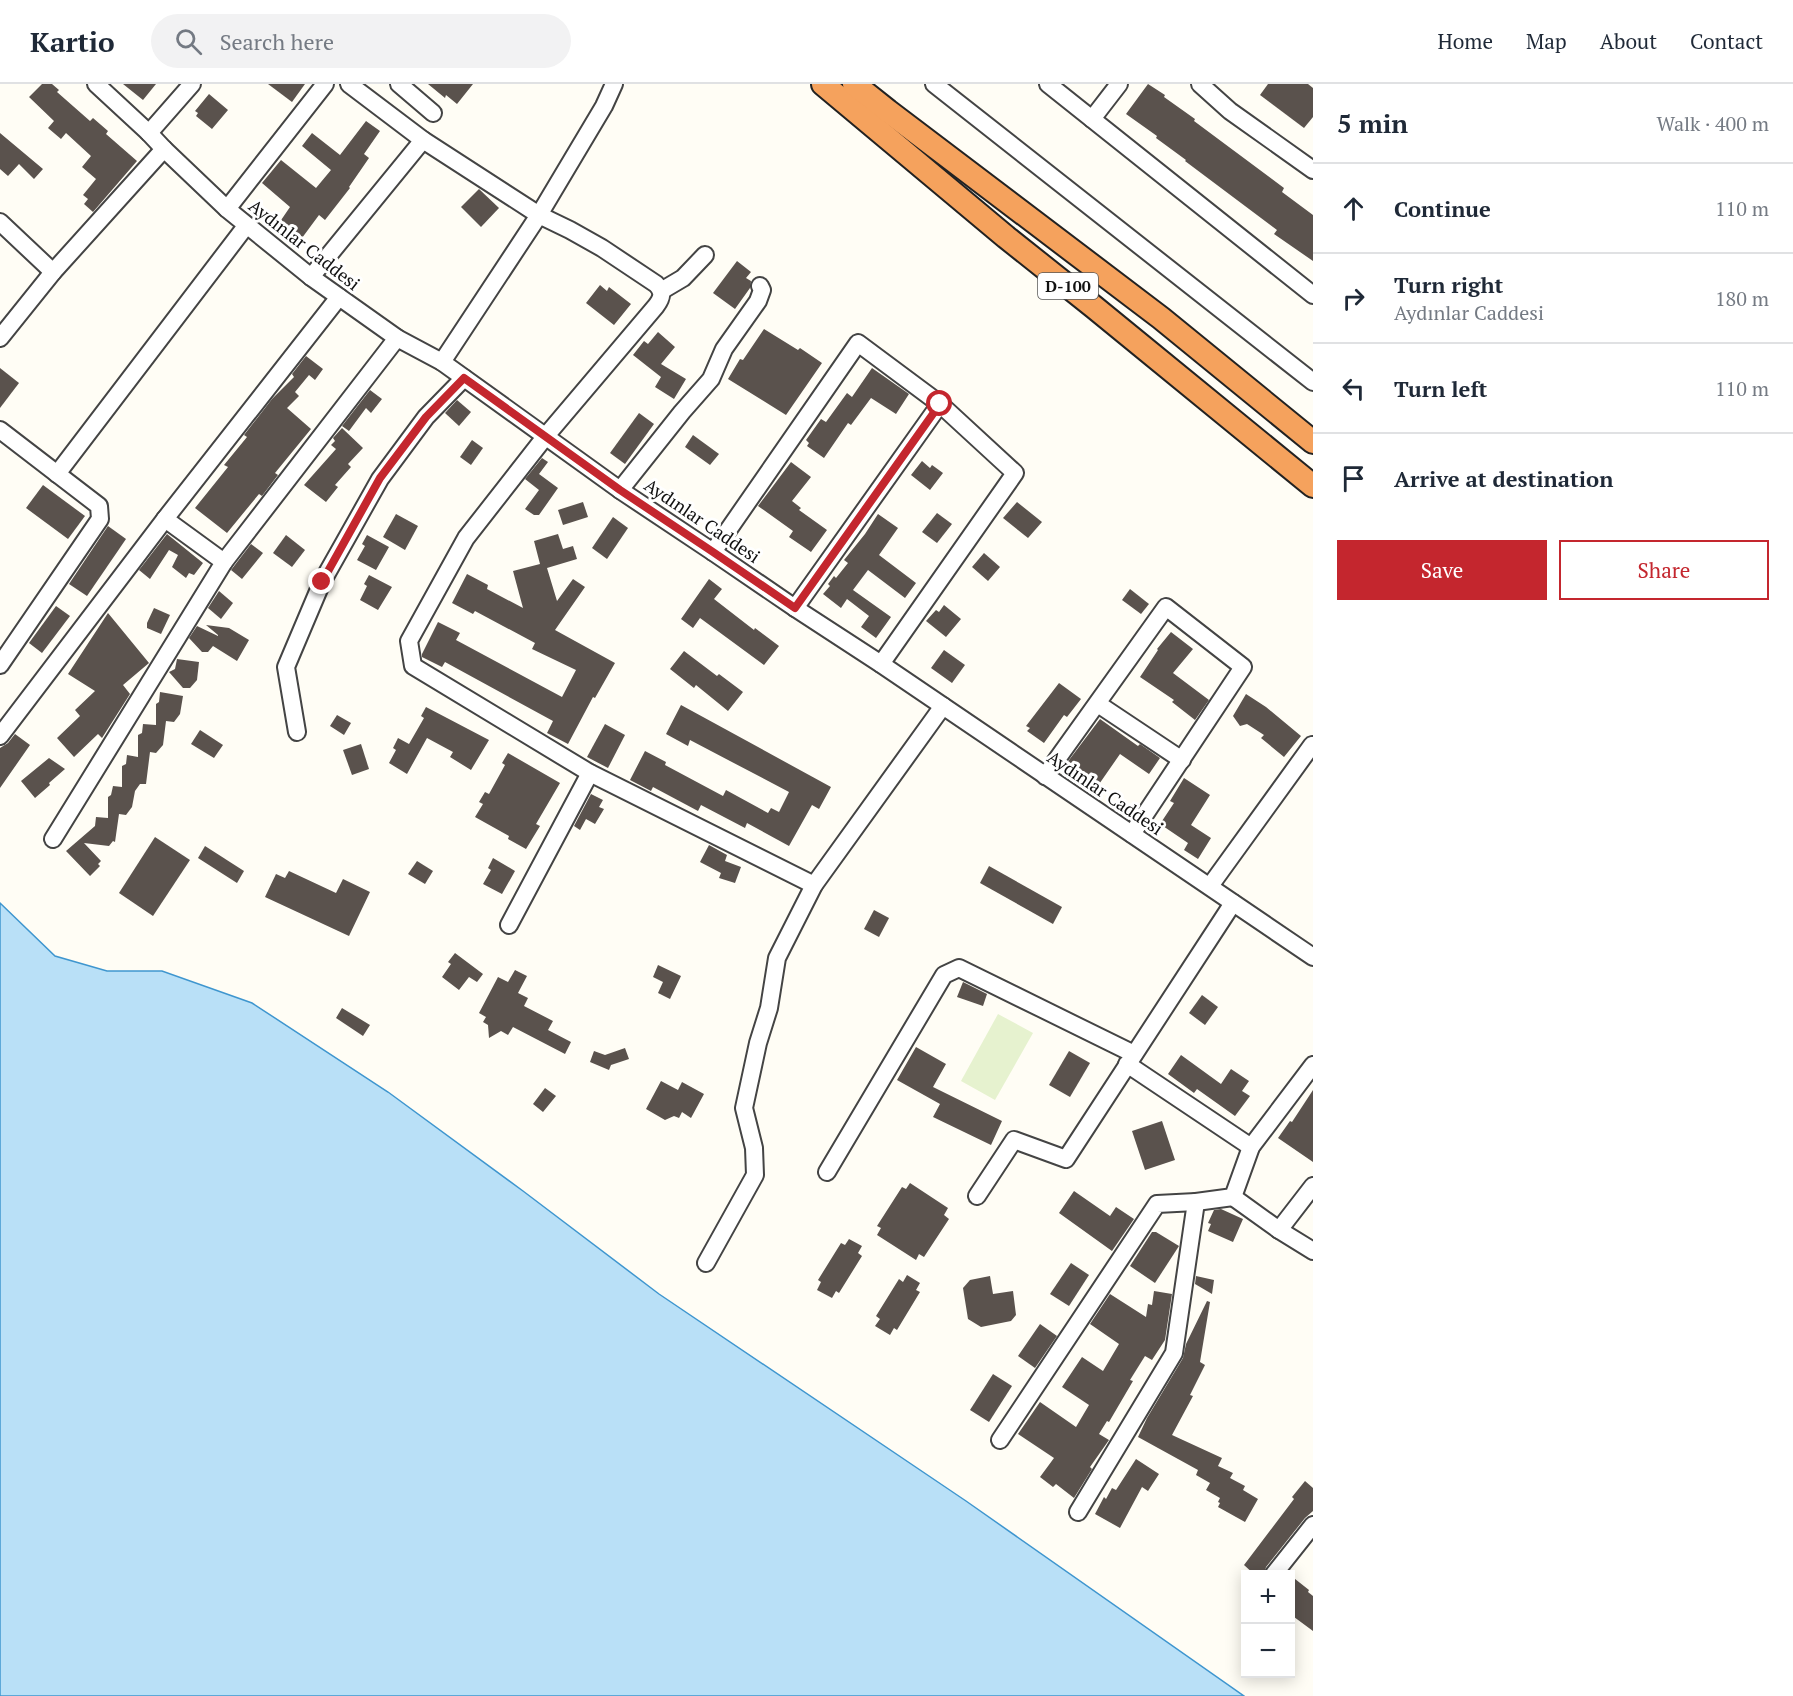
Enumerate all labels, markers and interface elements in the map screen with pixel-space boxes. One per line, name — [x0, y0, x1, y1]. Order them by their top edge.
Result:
search box — [151, 14, 571, 68]
text: Kartio — [30, 23, 115, 60]
icon: search — [172, 25, 205, 58]
text: Search here — [220, 27, 334, 56]
text: Home — [1437, 27, 1493, 55]
text: Map — [1526, 27, 1567, 55]
text: About — [1600, 27, 1657, 55]
text: Contact — [1690, 27, 1763, 55]
text: 5 min — [1337, 106, 1408, 140]
text: Walk · 400 m — [1657, 110, 1769, 137]
icon: ahead — [1337, 192, 1370, 225]
street label: Aydınlar Caddesi — [244, 193, 365, 295]
text: Continue — [1394, 194, 1491, 223]
text: 110 m — [1715, 195, 1769, 222]
text: Turn right — [1394, 270, 1503, 299]
road number: D-100 — [1038, 273, 1098, 299]
icon: right — [1337, 282, 1370, 315]
text: 180 m — [1715, 285, 1769, 312]
text: Aydınlar Caddesi — [1394, 299, 1544, 326]
icon: left — [1337, 372, 1370, 405]
text: Turn left — [1394, 374, 1487, 403]
text: 110 m — [1715, 375, 1769, 402]
route start — [926, 390, 952, 416]
icon: arrive — [1337, 462, 1370, 495]
text: Arrive at destination — [1394, 464, 1613, 493]
street label: Aydınlar Caddesi — [640, 472, 765, 568]
button: Save — [1337, 540, 1547, 600]
button: Share — [1559, 540, 1769, 600]
route end — [308, 568, 334, 594]
street label: Aydınlar Caddesi — [1043, 744, 1168, 840]
map controls — [1241, 1570, 1295, 1678]
button: + — [1241, 1570, 1295, 1624]
button: − — [1241, 1624, 1295, 1678]

